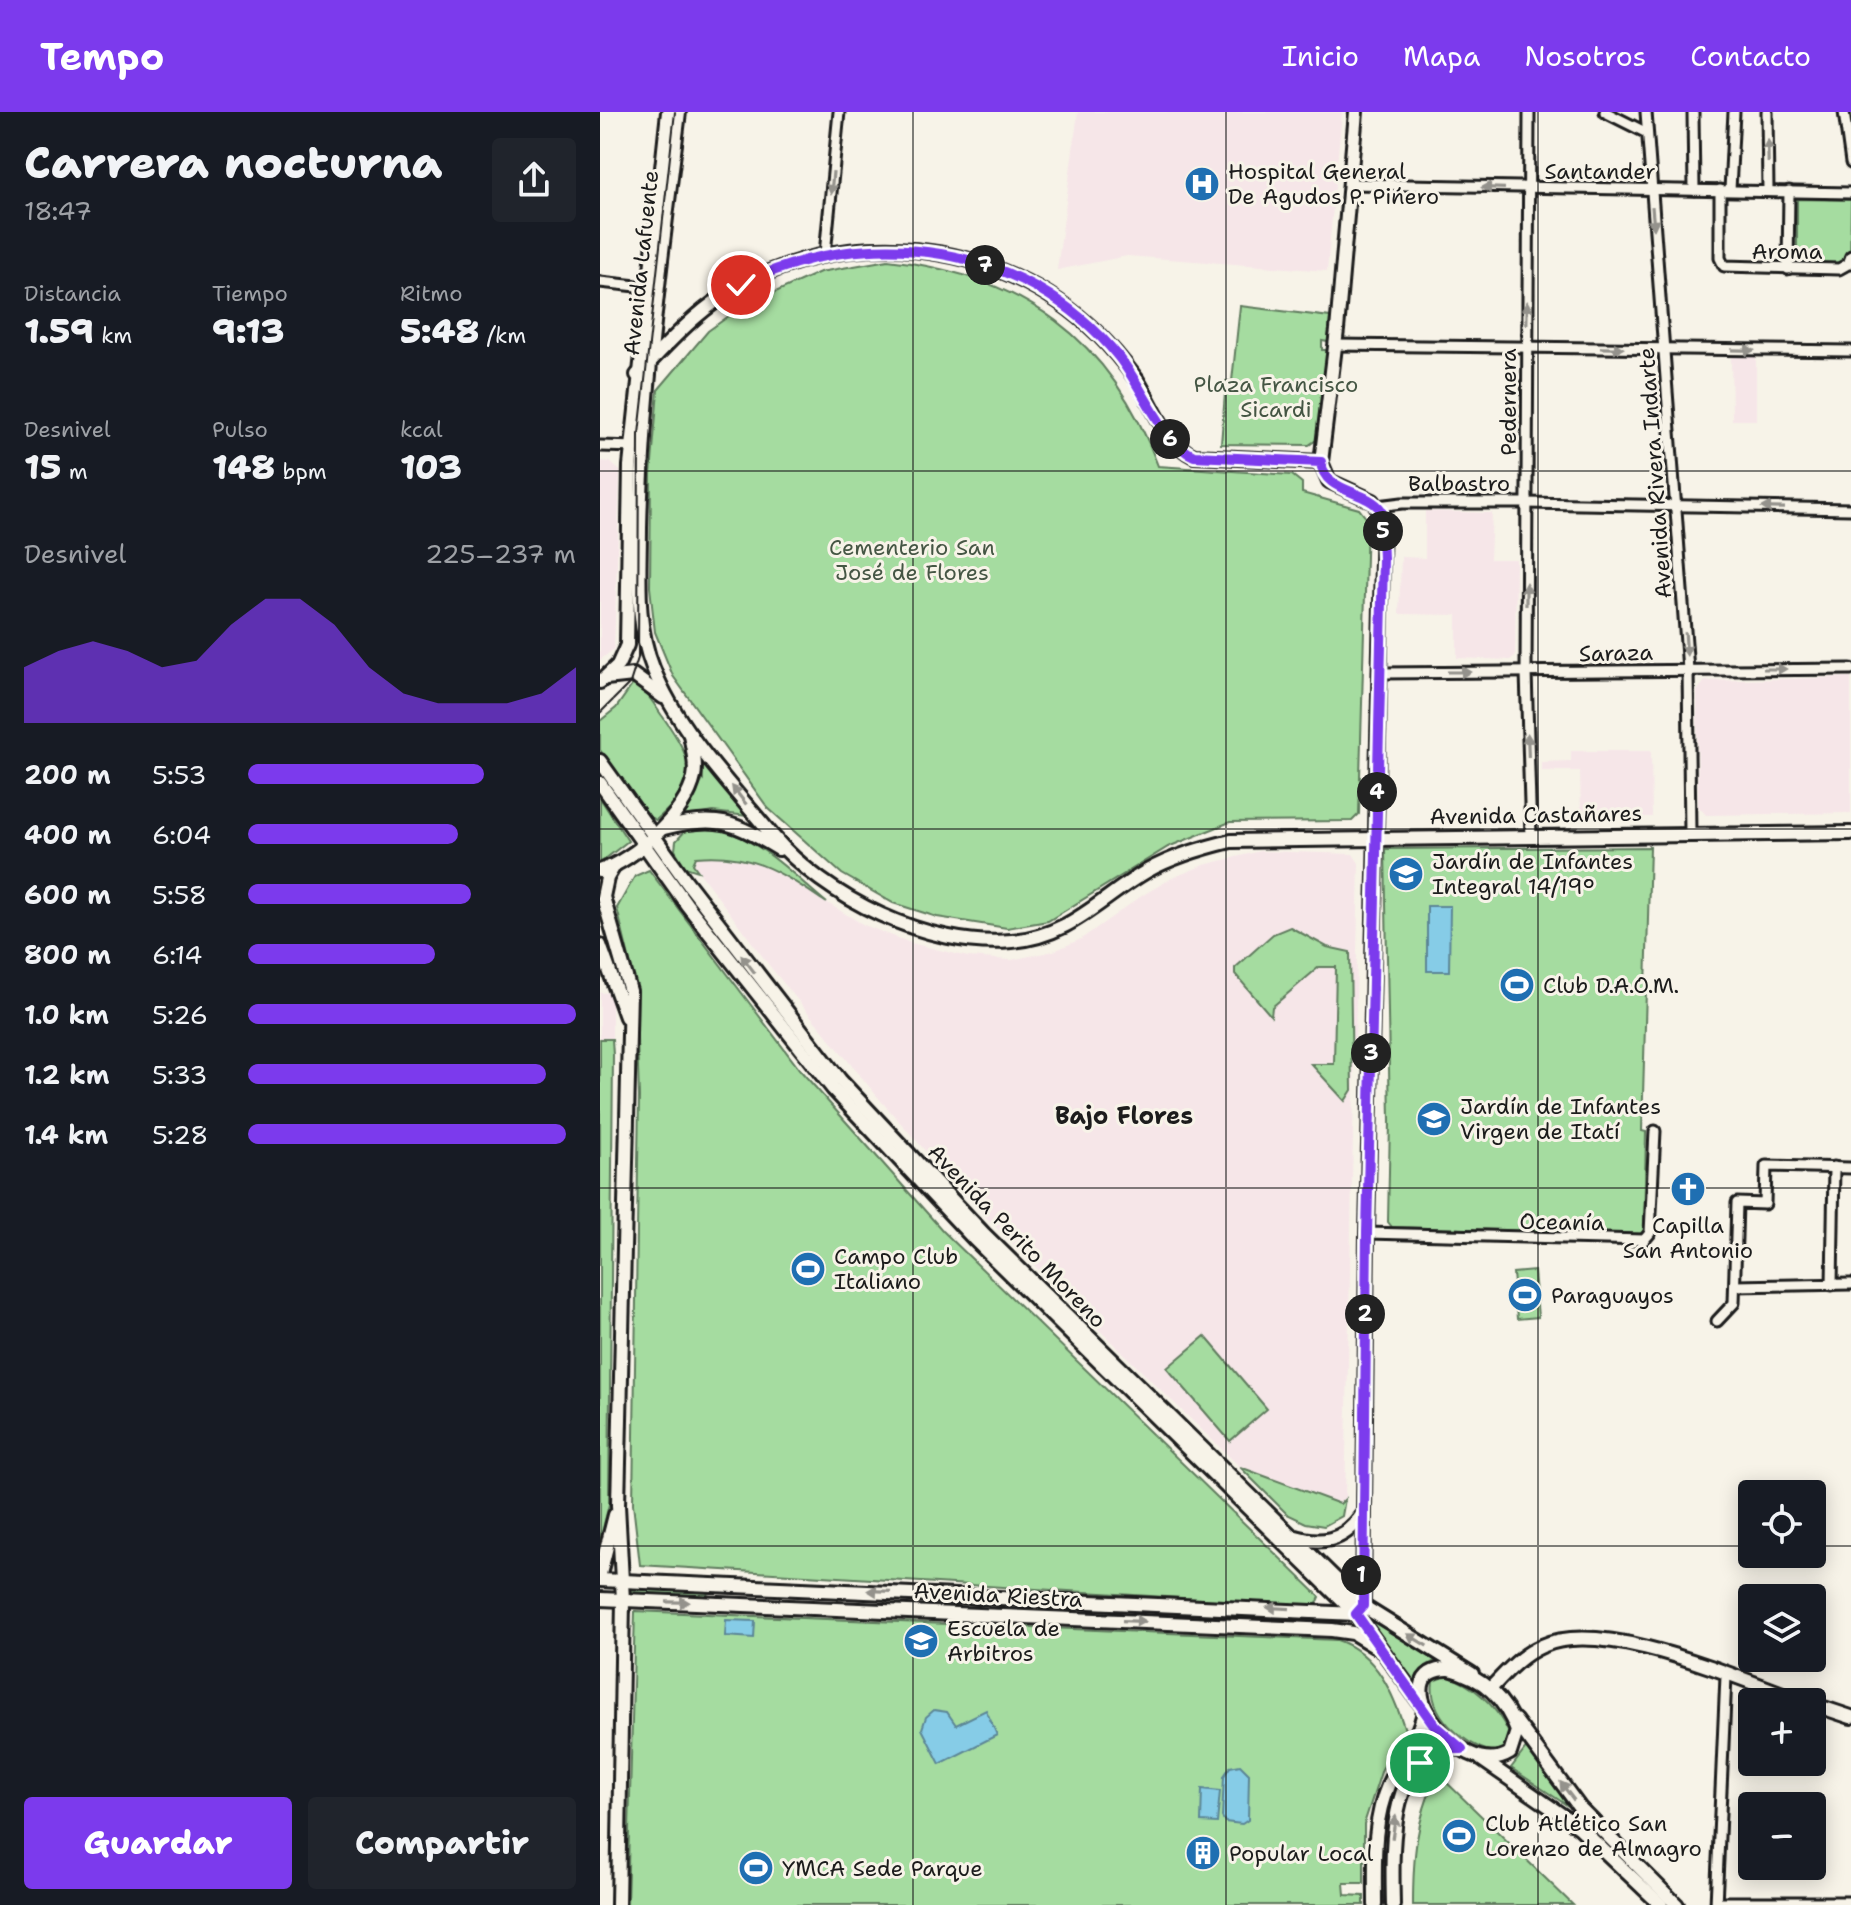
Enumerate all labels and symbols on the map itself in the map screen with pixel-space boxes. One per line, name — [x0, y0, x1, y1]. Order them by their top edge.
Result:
one-way arrow — [1761, 138, 1774, 163]
place label: Hospital General De Agudos P. Pińero — [1228, 157, 1439, 211]
street label: Santander — [1544, 157, 1656, 186]
hospital icon: Hospital General De Agudos P. Pińero — [1183, 165, 1221, 203]
street label: Avenida Lafuente — [617, 169, 665, 357]
one-way arrow — [825, 171, 838, 196]
one-way arrow — [1480, 182, 1505, 195]
one-way arrow — [1646, 206, 1659, 231]
street label: Aroma — [1752, 237, 1823, 266]
pin: 7 — [965, 245, 1005, 285]
pin — [707, 251, 775, 319]
one-way arrow — [1520, 300, 1533, 325]
one-way arrow — [1600, 342, 1625, 354]
one-way arrow — [1731, 344, 1756, 356]
street label: Avenida Rivera Indarte — [1632, 346, 1678, 600]
street label: Pedernera — [1494, 348, 1523, 456]
park label: Plaza Francisco Sicardi — [1194, 370, 1358, 424]
pin: 6 — [1150, 419, 1190, 459]
street label: Balbastro — [1408, 469, 1510, 498]
one-way arrow — [1760, 502, 1785, 514]
pin: 5 — [1363, 511, 1403, 551]
park label: Cementerio San José de Flores — [829, 533, 995, 587]
one-way arrow — [1520, 581, 1532, 606]
one-way arrow — [1680, 632, 1693, 657]
street label: Saraza — [1579, 638, 1654, 668]
one-way arrow — [1763, 663, 1788, 675]
one-way arrow — [1447, 666, 1472, 678]
one-way arrow — [1522, 732, 1535, 757]
pin: 4 — [1357, 772, 1397, 812]
one-way arrow — [732, 785, 748, 805]
street label: Avenida Castañares — [1429, 799, 1643, 831]
place label: Jardín de Infantes Integral 14/19° — [1432, 847, 1633, 901]
school or university icon: Jardín de Infantes Integral 14/19° — [1387, 855, 1425, 893]
one-way arrow — [741, 954, 757, 974]
sports icon: Club D.A.O.M. — [1498, 966, 1536, 1004]
place label: Club D.A.O.M. — [1543, 971, 1679, 1000]
pin: 3 — [1351, 1033, 1391, 1073]
place label: Jardín de Infantes Virgen de Itatí — [1460, 1092, 1661, 1146]
district label: Bajo Flores — [1055, 1100, 1193, 1132]
school or university icon: Jardín de Infantes Virgen de Itatí — [1415, 1100, 1453, 1138]
street label: Avenida Perito Moreno — [921, 1138, 1113, 1334]
church icon: Capilla San Antonio — [1669, 1170, 1707, 1208]
street label: Oceanía — [1519, 1207, 1605, 1237]
place label: Capilla San Antonio — [1623, 1211, 1753, 1265]
place label: Campo Club Italiano — [834, 1242, 958, 1296]
sports icon: Campo Club Italiano — [789, 1250, 827, 1288]
sports icon: Paraguayos — [1506, 1276, 1544, 1314]
place label: Paraguayos — [1551, 1281, 1674, 1310]
pin: 2 — [1345, 1294, 1385, 1334]
pin: 1 — [1341, 1555, 1381, 1595]
street label: Avenida Riestra — [913, 1576, 1084, 1614]
one-way arrow — [866, 1585, 891, 1598]
one-way arrow — [666, 1595, 691, 1608]
one-way arrow — [1265, 1601, 1290, 1614]
place label: Escuela de Arbitros — [947, 1614, 1060, 1668]
one-way arrow — [1121, 1615, 1147, 1628]
school or university icon: Escuela de Arbitros — [902, 1622, 940, 1660]
one-way arrow — [1406, 1633, 1428, 1647]
pin — [1386, 1729, 1454, 1797]
one-way arrow — [1559, 1781, 1575, 1802]
place label: Club Atlético San Lorenzo de Almagro — [1485, 1809, 1702, 1863]
one-way arrow — [1389, 1814, 1401, 1839]
sports icon: Club Atlético San Lorenzo de Almagro — [1440, 1817, 1478, 1855]
building icon: Popular Local — [1184, 1834, 1222, 1872]
place label: Popular Local — [1229, 1839, 1374, 1868]
sports icon: YMCA Sede Parque — [737, 1849, 775, 1887]
place label: YMCA Sede Parque — [782, 1854, 983, 1883]

